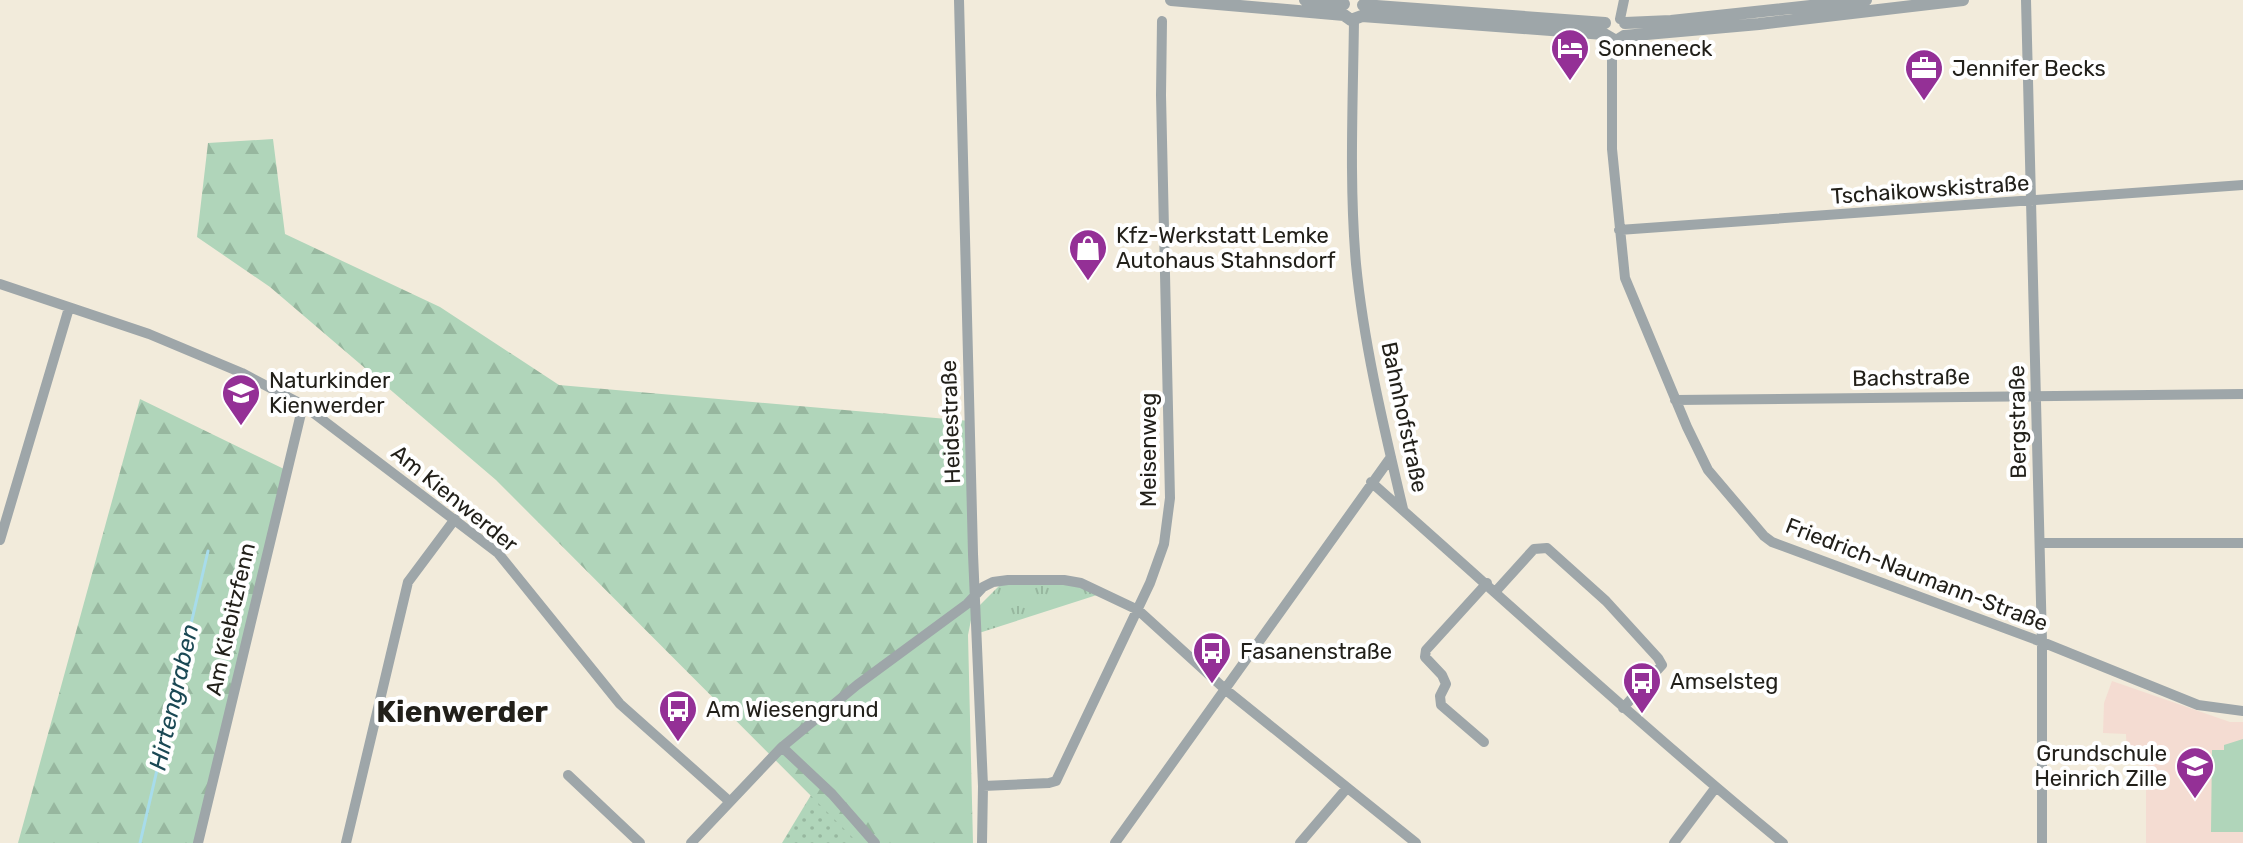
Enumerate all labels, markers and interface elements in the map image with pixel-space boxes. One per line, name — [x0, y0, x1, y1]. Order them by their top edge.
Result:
hotel icon: Sonneneck — [1549, 27, 1591, 82]
place label: Sonneneck — [1598, 35, 1713, 62]
office icon: Jennifer Becks — [1903, 47, 1945, 102]
place label: Jennifer Becks — [1952, 55, 2106, 82]
street label: Tschaikowskistraße — [1830, 169, 2030, 210]
place label: Kfz-Werkstatt Lemke Autohaus Stahnsdorf — [1116, 222, 1336, 274]
shop icon: Kfz-Werkstatt Lemke Autohaus Stahnsdorf — [1067, 227, 1109, 282]
street label: Bahnhofstraße — [1375, 339, 1434, 495]
street label: Heidestraße — [935, 359, 966, 485]
street label: Bachstraße — [1852, 363, 1970, 392]
street label: Bergstraße — [2003, 365, 2032, 479]
place label: Naturkinder Kienwerder — [269, 367, 391, 419]
school or university icon: Naturkinder Kienwerder — [220, 372, 262, 427]
street label: Meisenweg — [1135, 393, 1162, 507]
street label: Am Kienwerder — [386, 439, 524, 558]
street label: Friedrich-Naumann-Straße — [1782, 512, 2052, 637]
street label: Am Kiebitzfenn — [200, 540, 261, 698]
water label: Hirtengraben — [144, 621, 204, 773]
bus stop icon: Fasanenstraße — [1191, 630, 1233, 685]
place label: Fasanenstraße — [1240, 638, 1392, 665]
bus stop icon: Amselsteg — [1621, 660, 1663, 715]
place label: Amselsteg — [1670, 668, 1778, 695]
bus stop icon: Am Wiesengrund — [657, 688, 699, 743]
district label: Kienwerder — [376, 694, 548, 730]
place label: Am Wiesengrund — [706, 696, 879, 723]
place label: Grundschule Heinrich Zille — [2034, 740, 2167, 792]
school or university icon: Grundschule Heinrich Zille — [2174, 745, 2216, 800]

